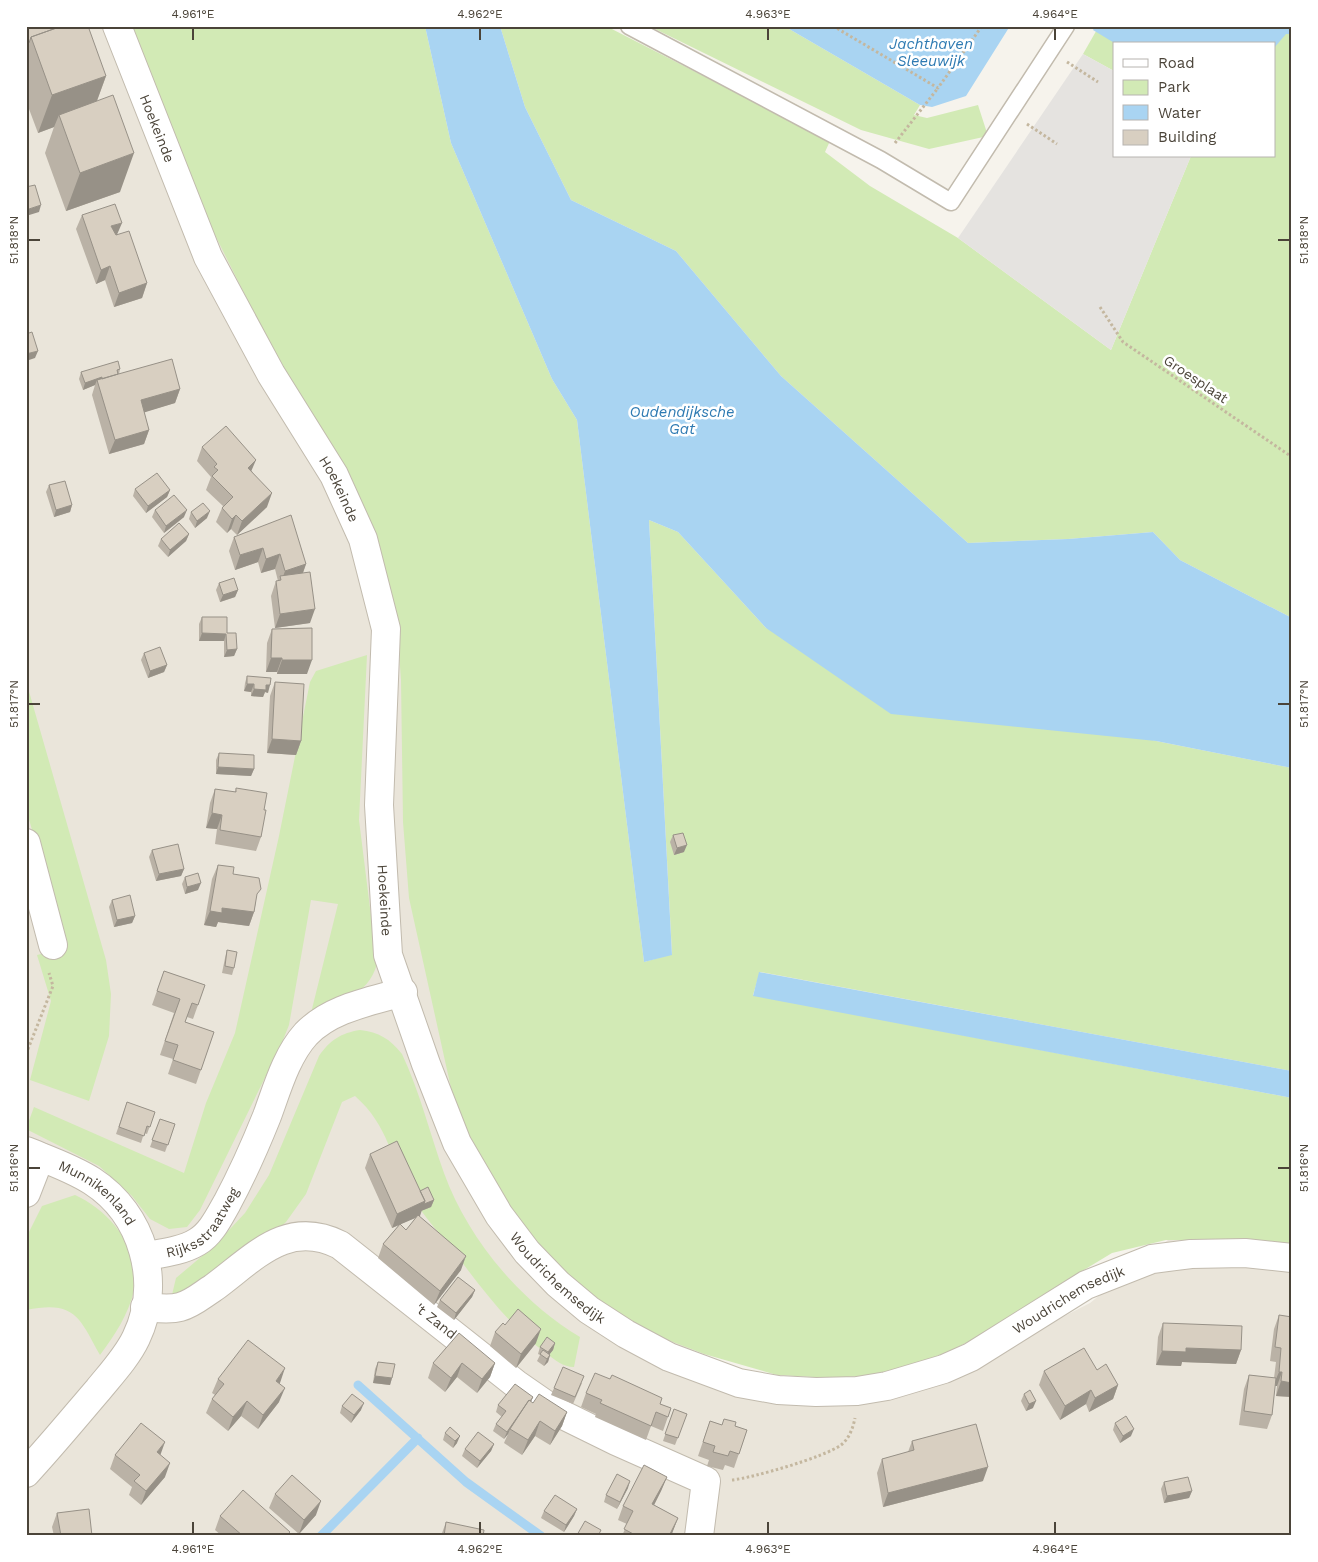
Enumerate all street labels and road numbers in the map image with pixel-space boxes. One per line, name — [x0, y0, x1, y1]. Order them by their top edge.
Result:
street label: Hoekeinde — [137, 92, 178, 165]
street label: Groesplaat — [1161, 352, 1231, 406]
street label: Hoekeinde — [316, 453, 362, 524]
street label: Hoekeinde — [375, 864, 395, 937]
street label: Munnikenland — [56, 1157, 139, 1228]
street label: Rijksstraatweg — [164, 1184, 242, 1260]
street label: Woudrichemsedijk — [507, 1229, 609, 1327]
street label: Woudrichemsedijk — [1010, 1263, 1127, 1337]
street label: 't Zand — [412, 1300, 460, 1342]

